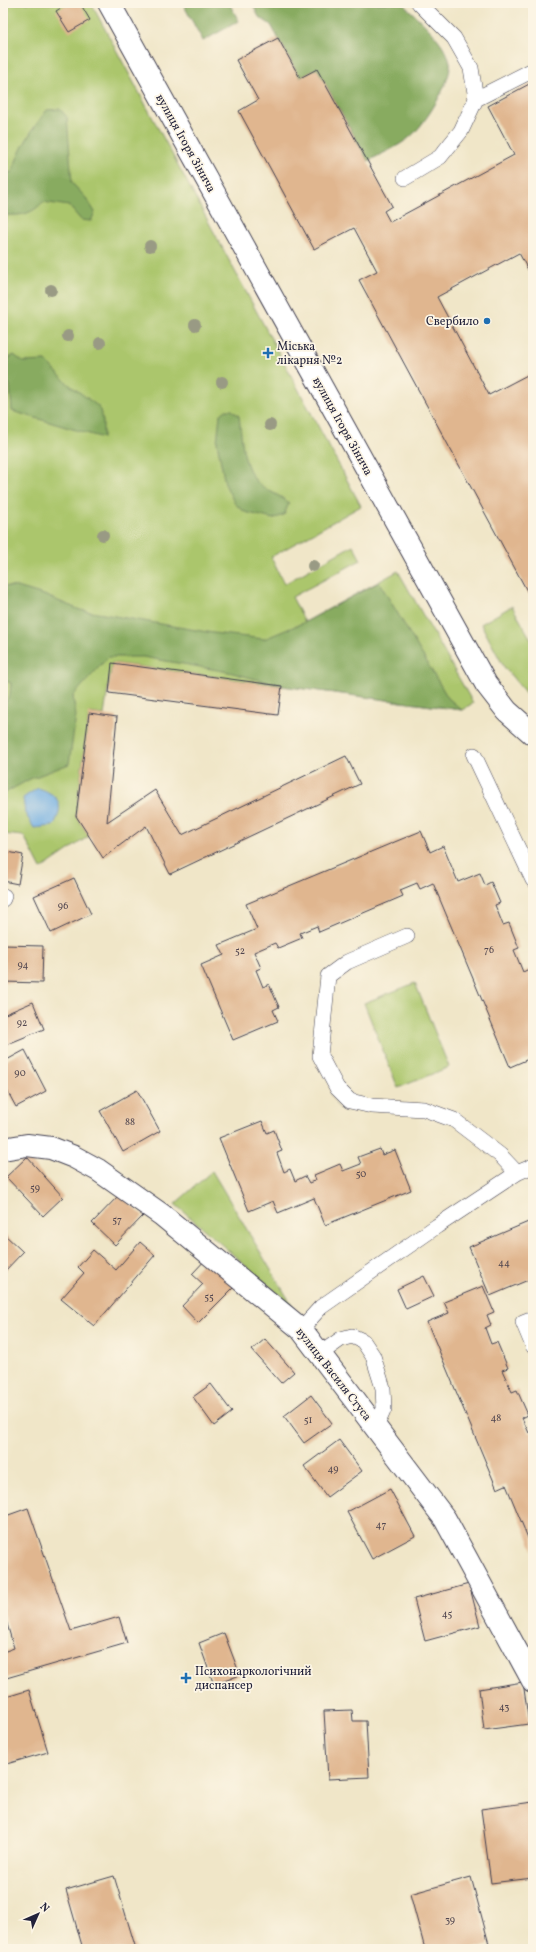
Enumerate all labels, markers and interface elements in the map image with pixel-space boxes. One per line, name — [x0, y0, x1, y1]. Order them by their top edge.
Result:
street label: вулиця Ігоря Зінича — [151, 91, 219, 196]
place label: Свербило — [426, 314, 479, 330]
marker: Свербило — [482, 316, 492, 326]
place label: Міська лікарня №2 — [277, 339, 342, 369]
marker: Міська лікарня №2 — [262, 347, 274, 359]
street label: вулиця Ігоря Зінича — [308, 374, 376, 479]
house number: 96 — [58, 899, 68, 913]
house number: 76 — [484, 943, 494, 957]
house number: 52 — [235, 944, 245, 958]
house number: 94 — [18, 958, 28, 972]
house number: 92 — [17, 1016, 27, 1030]
house number: 90 — [14, 1066, 26, 1080]
house number: 88 — [125, 1115, 135, 1129]
house number: 50 — [356, 1167, 366, 1181]
house number: 59 — [30, 1181, 40, 1195]
house number: 57 — [112, 1213, 122, 1227]
house number: 44 — [498, 1256, 510, 1270]
house number: 55 — [204, 1290, 214, 1304]
street label: вулиця Василя Стуса — [292, 1325, 375, 1425]
house number: 48 — [491, 1411, 501, 1425]
house number: 51 — [304, 1413, 312, 1427]
house number: 49 — [328, 1462, 338, 1476]
house number: 47 — [376, 1518, 387, 1532]
house number: 45 — [442, 1607, 452, 1621]
place label: Психонаркологічний диспансер — [195, 1664, 312, 1694]
marker: Психонаркологічний диспансер — [180, 1672, 192, 1684]
house number: 43 — [499, 1700, 509, 1714]
north arrow — [18, 1894, 58, 1934]
text: N — [36, 1900, 52, 1916]
house number: 39 — [445, 1913, 455, 1927]

